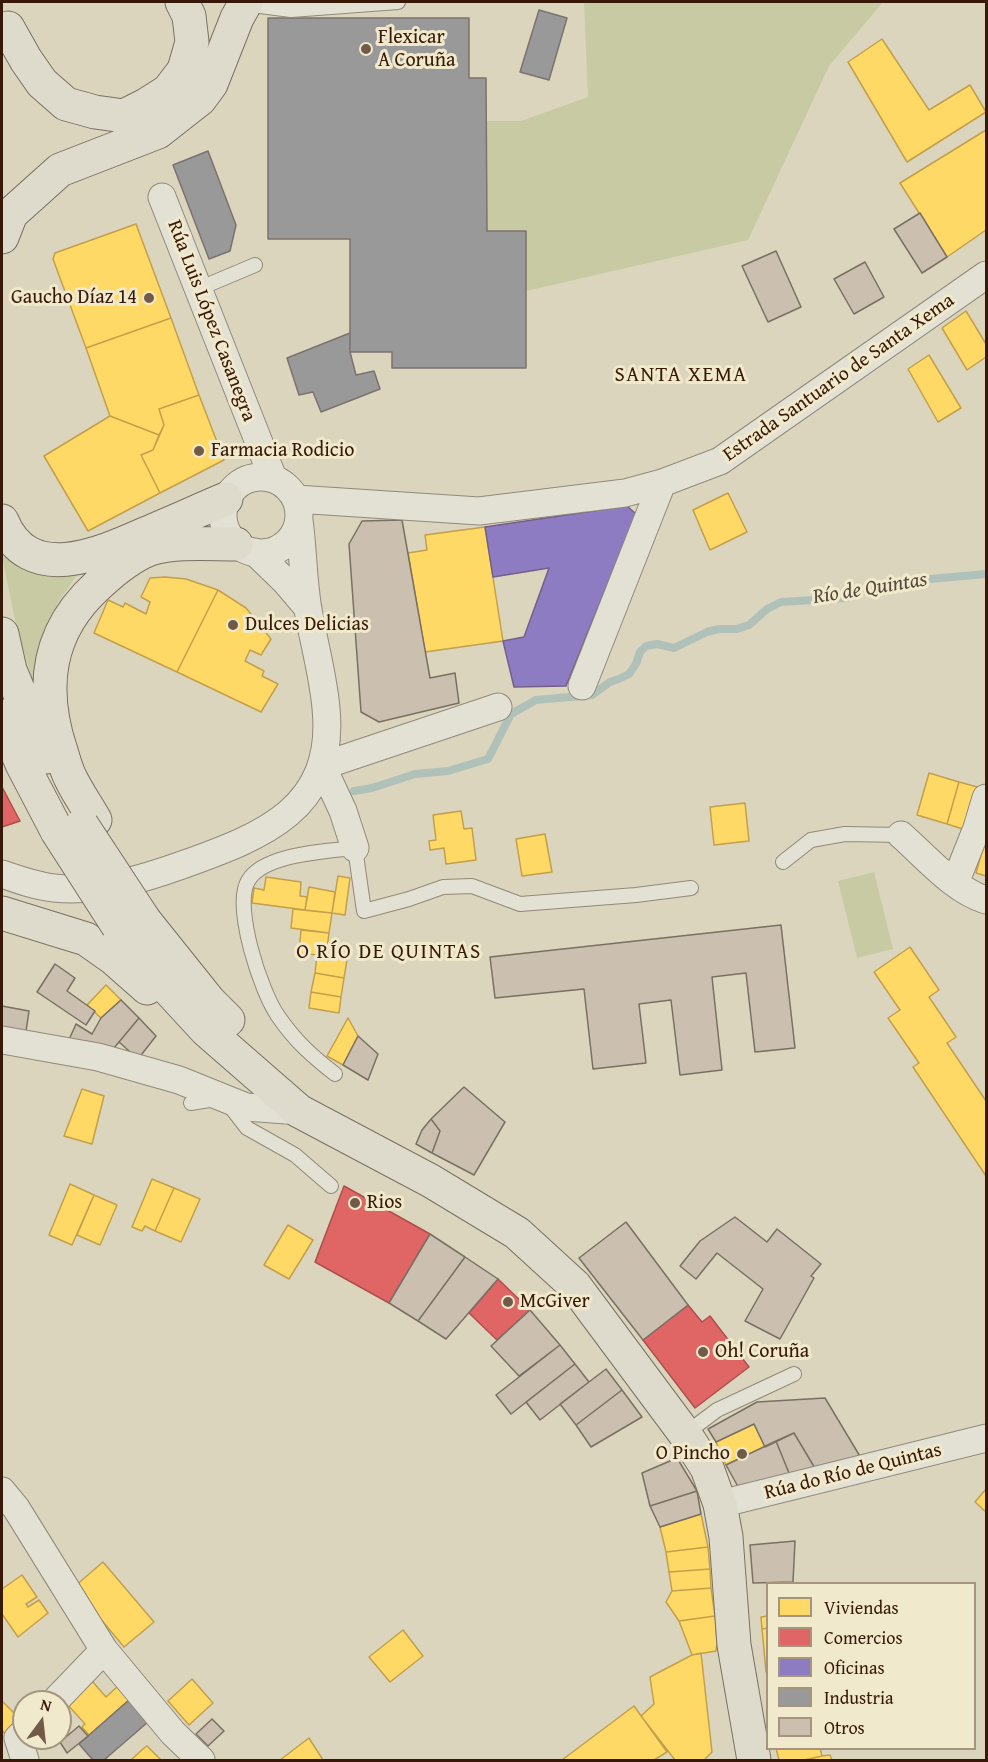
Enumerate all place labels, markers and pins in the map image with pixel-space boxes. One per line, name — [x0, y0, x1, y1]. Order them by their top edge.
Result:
place label: Flexicar A Coruña — [378, 26, 455, 73]
marker: Flexicar A Coruña — [359, 42, 373, 56]
place label: Gaucho Díaz 14 — [11, 286, 137, 310]
marker: Gaucho Díaz 14 — [142, 291, 156, 305]
place label: Farmacia Rodicio — [211, 439, 354, 463]
marker: Farmacia Rodicio — [192, 444, 206, 458]
place label: Dulces Delicias — [245, 613, 369, 637]
marker: Dulces Delicias — [226, 618, 240, 632]
place label: Rios — [367, 1191, 402, 1215]
marker: Rios — [348, 1196, 362, 1210]
place label: McGiver — [520, 1290, 590, 1314]
marker: McGiver — [501, 1295, 515, 1309]
place label: Oh! Coruña — [715, 1340, 809, 1364]
marker: Oh! Coruña — [696, 1345, 710, 1359]
place label: O Pincho — [656, 1442, 730, 1466]
marker: O Pincho — [735, 1447, 749, 1461]

